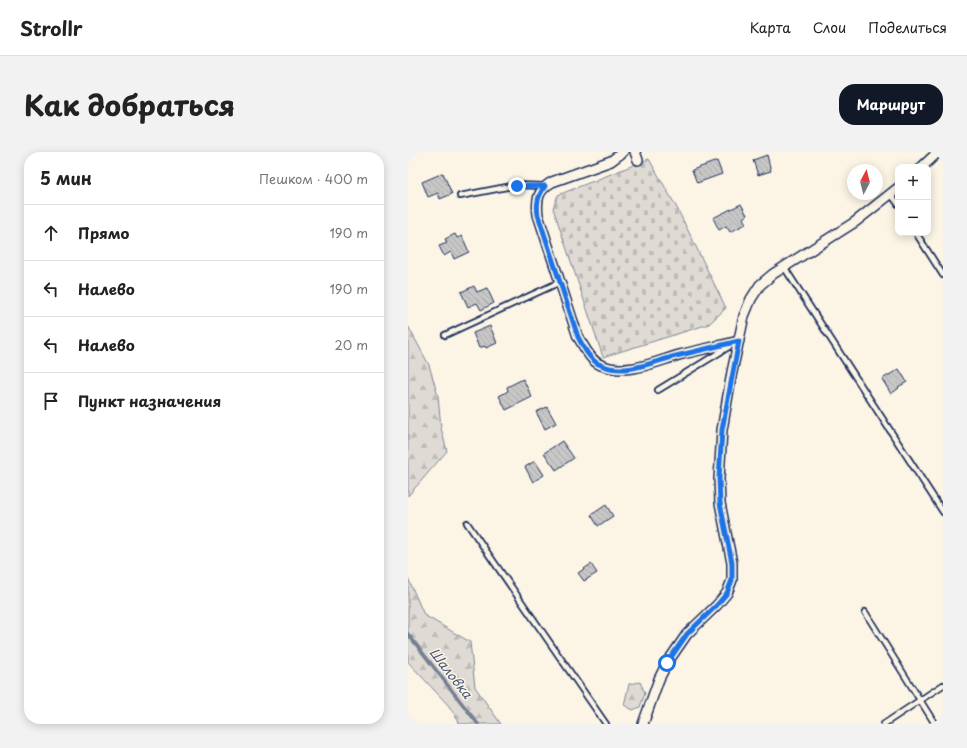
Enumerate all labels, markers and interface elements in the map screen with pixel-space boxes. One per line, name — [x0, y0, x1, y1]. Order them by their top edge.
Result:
text: Strollr — [20, 14, 83, 42]
text: Карта — [750, 17, 791, 38]
text: Слои — [813, 17, 846, 38]
text: Поделиться — [868, 17, 947, 38]
text: Как добраться — [24, 83, 235, 126]
button: Маршрут — [839, 84, 943, 125]
north arrow — [847, 164, 883, 200]
map controls — [895, 164, 931, 236]
button: + — [895, 164, 931, 200]
text: 5 мин — [40, 165, 92, 191]
text: Пешком · 400 m — [259, 169, 368, 188]
route end — [508, 177, 526, 195]
button: − — [895, 200, 931, 236]
text: Прямо — [78, 221, 129, 244]
icon: ahead — [40, 222, 62, 244]
text: 190 m — [329, 223, 368, 242]
text: Налево — [78, 277, 135, 300]
icon: left — [40, 278, 62, 300]
text: 190 m — [329, 279, 368, 298]
text: Налево — [78, 333, 135, 356]
icon: left — [40, 334, 62, 356]
text: 20 m — [334, 335, 368, 354]
text: Пункт назначения — [78, 389, 221, 412]
icon: arrive — [40, 390, 62, 412]
water label: Шаловка — [426, 643, 478, 703]
route start — [658, 654, 676, 672]

